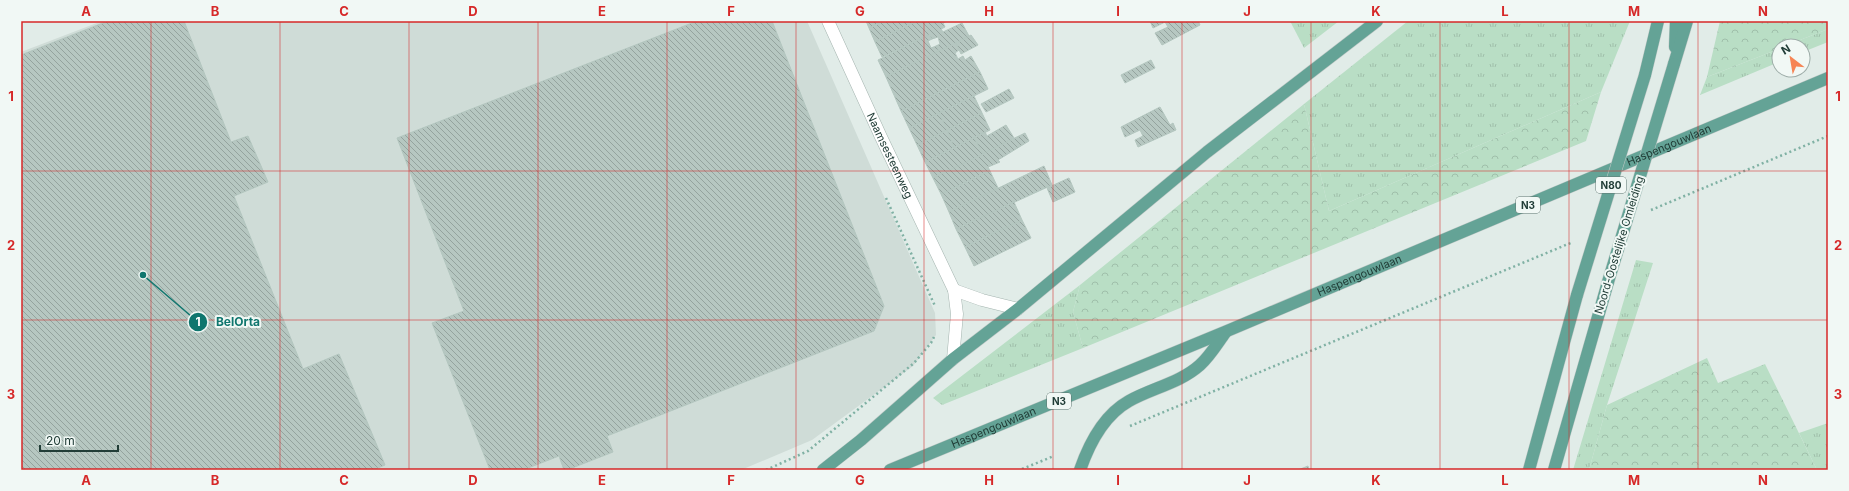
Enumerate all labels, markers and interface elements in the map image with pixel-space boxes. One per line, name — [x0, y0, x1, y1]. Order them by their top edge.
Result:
text: A — [81, 3, 91, 19]
text: B — [211, 3, 220, 19]
text: C — [339, 3, 349, 19]
text: D — [468, 3, 478, 19]
text: E — [598, 3, 606, 19]
text: F — [727, 3, 735, 19]
text: G — [855, 3, 865, 19]
text: H — [984, 3, 994, 19]
text: I — [1116, 3, 1120, 19]
text: J — [1243, 3, 1251, 19]
text: K — [1371, 3, 1381, 19]
text: L — [1501, 3, 1509, 19]
text: M — [1628, 3, 1640, 19]
text: N — [1758, 3, 1768, 19]
north arrow — [1771, 38, 1811, 78]
text: N — [1779, 41, 1793, 58]
text: 1 — [8, 88, 14, 104]
text: 1 — [1835, 88, 1841, 104]
street label: Naamsesteenweg — [864, 110, 916, 201]
street label: Haspengouwlaan — [1625, 121, 1713, 169]
street label: Noord-Oostelijke Omleiding — [1591, 174, 1647, 316]
road number: N80 — [1596, 177, 1626, 193]
road number: N3 — [1516, 197, 1540, 213]
text: 2 — [7, 237, 15, 253]
text: 2 — [1834, 237, 1842, 253]
street label: Haspengouwlaan — [1315, 251, 1404, 299]
callout: BelOrta — [188, 310, 269, 334]
text: 1 — [195, 314, 201, 329]
text: BelOrta — [216, 314, 260, 329]
text: 3 — [7, 386, 15, 402]
text: 3 — [1834, 386, 1842, 402]
road number: N3 — [1047, 393, 1071, 409]
street label: Haspengouwlaan — [949, 404, 1038, 451]
scale bar — [40, 427, 118, 453]
text: 20 m — [46, 433, 75, 448]
text: A — [81, 472, 91, 488]
text: B — [211, 472, 220, 488]
text: C — [339, 472, 349, 488]
text: D — [468, 472, 478, 488]
text: E — [598, 472, 606, 488]
text: F — [727, 472, 735, 488]
text: G — [855, 472, 865, 488]
text: H — [984, 472, 994, 488]
text: I — [1116, 472, 1120, 488]
text: J — [1243, 472, 1251, 488]
text: K — [1371, 472, 1381, 488]
text: L — [1501, 472, 1509, 488]
text: M — [1628, 472, 1640, 488]
text: N — [1758, 472, 1768, 488]

